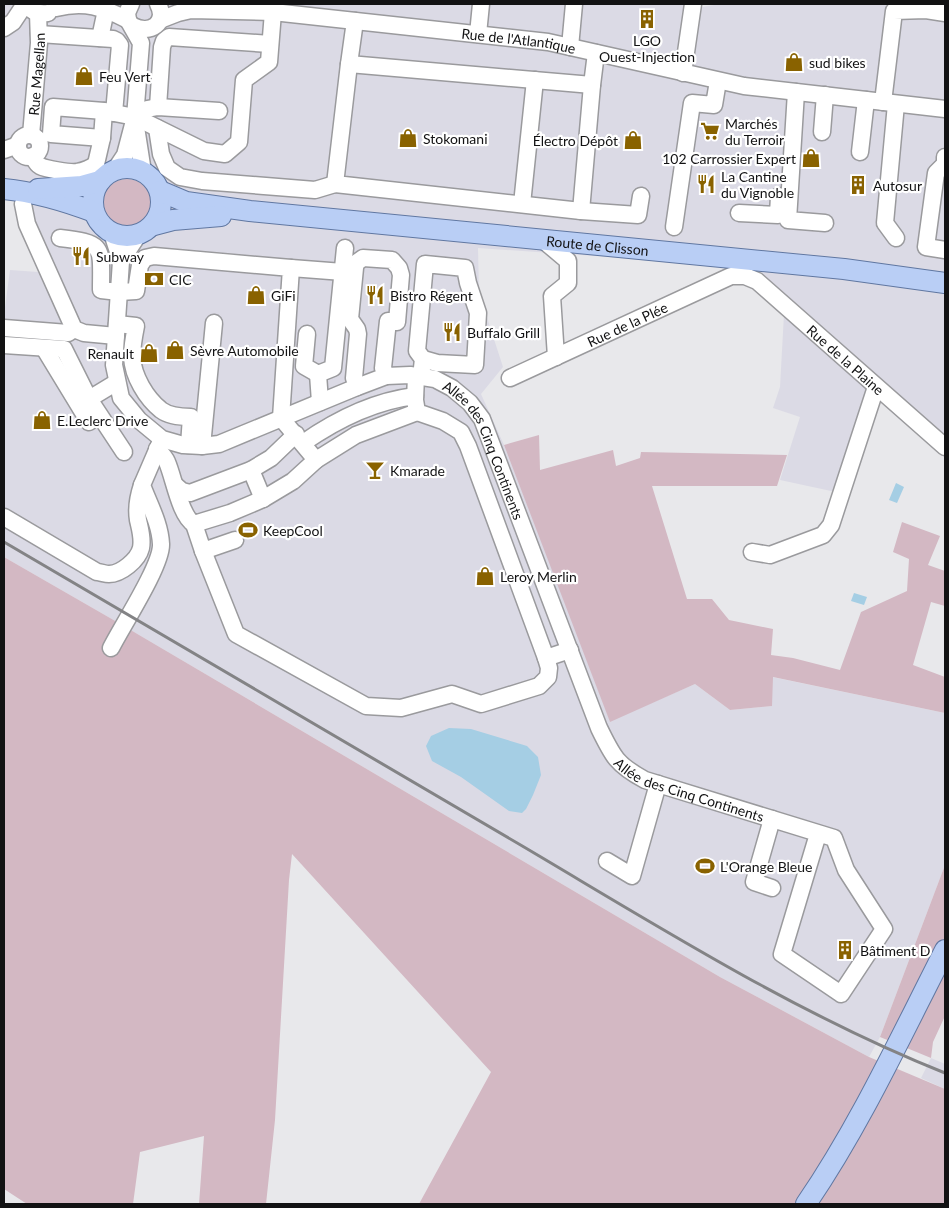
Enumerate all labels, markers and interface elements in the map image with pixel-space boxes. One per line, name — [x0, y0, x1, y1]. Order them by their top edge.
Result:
building icon: LGO Ouest-Injection — [636, 8, 658, 30]
street label: Rue de l'Atlantique — [461, 24, 578, 57]
place label: LGO Ouest-Injection — [599, 32, 695, 65]
street label: Rue Magellan — [24, 33, 48, 116]
shop icon: sud bikes — [783, 51, 805, 73]
place label: sud bikes — [809, 54, 866, 71]
shop icon: Feu Vert — [73, 65, 95, 87]
place label: Feu Vert — [99, 68, 151, 85]
place label: Marchés du Terroir — [725, 115, 784, 148]
supermarket icon: Marchés du Terroir — [699, 120, 721, 142]
shop icon: Stokomani — [397, 127, 419, 149]
shop icon: Électro Dépôt — [622, 129, 644, 151]
place label: Stokomani — [423, 130, 488, 147]
place label: Électro Dépôt — [533, 132, 618, 149]
shop icon: 102 Carrossier Expert — [800, 147, 822, 169]
place label: 102 Carrossier Expert — [662, 150, 796, 167]
place label: La Cantine du Vignoble — [721, 168, 794, 201]
restaurant icon: La Cantine du Vignoble — [695, 173, 717, 195]
building icon: Autosur — [847, 174, 869, 196]
place label: Autosur — [873, 177, 922, 194]
street label: Route de Clisson — [545, 231, 649, 258]
restaurant icon: Subway — [70, 245, 92, 267]
place label: Subway — [96, 248, 145, 265]
bank icon: CIC — [143, 268, 165, 290]
place label: CIC — [169, 271, 192, 288]
shop icon: GiFi — [245, 284, 267, 306]
restaurant icon: Bistro Régent — [364, 284, 386, 306]
place label: GiFi — [271, 287, 296, 304]
place label: Bistro Régent — [390, 287, 473, 304]
street label: Rue de la Plée — [584, 298, 670, 350]
restaurant icon: Buffalo Grill — [441, 321, 463, 343]
street label: Rue de la Plaine — [804, 321, 888, 398]
place label: Buffalo Grill — [467, 324, 540, 341]
shop icon: Sèvre Automobile — [164, 339, 186, 361]
shop icon: Renault — [138, 342, 160, 364]
place label: Sèvre Automobile — [190, 342, 299, 359]
place label: Renault — [87, 345, 134, 362]
street label: Allée des Cinq Continents — [440, 376, 528, 522]
shop icon: E.Leclerc Drive — [31, 409, 53, 431]
place label: E.Leclerc Drive — [57, 412, 148, 429]
bar icon: Kmarade — [364, 459, 386, 481]
place label: Kmarade — [390, 462, 445, 479]
sports icon: KeepCool — [237, 519, 259, 541]
place label: KeepCool — [263, 522, 323, 539]
shop icon: Leroy Merlin — [474, 565, 496, 587]
place label: Leroy Merlin — [500, 568, 577, 585]
street label: Allée des Cinq Continents — [611, 754, 766, 825]
sports icon: L'Orange Bleue — [694, 855, 716, 877]
place label: L'Orange Bleue — [720, 858, 812, 875]
building icon: Bâtiment D — [834, 939, 856, 961]
place label: Bâtiment D — [860, 942, 930, 959]

